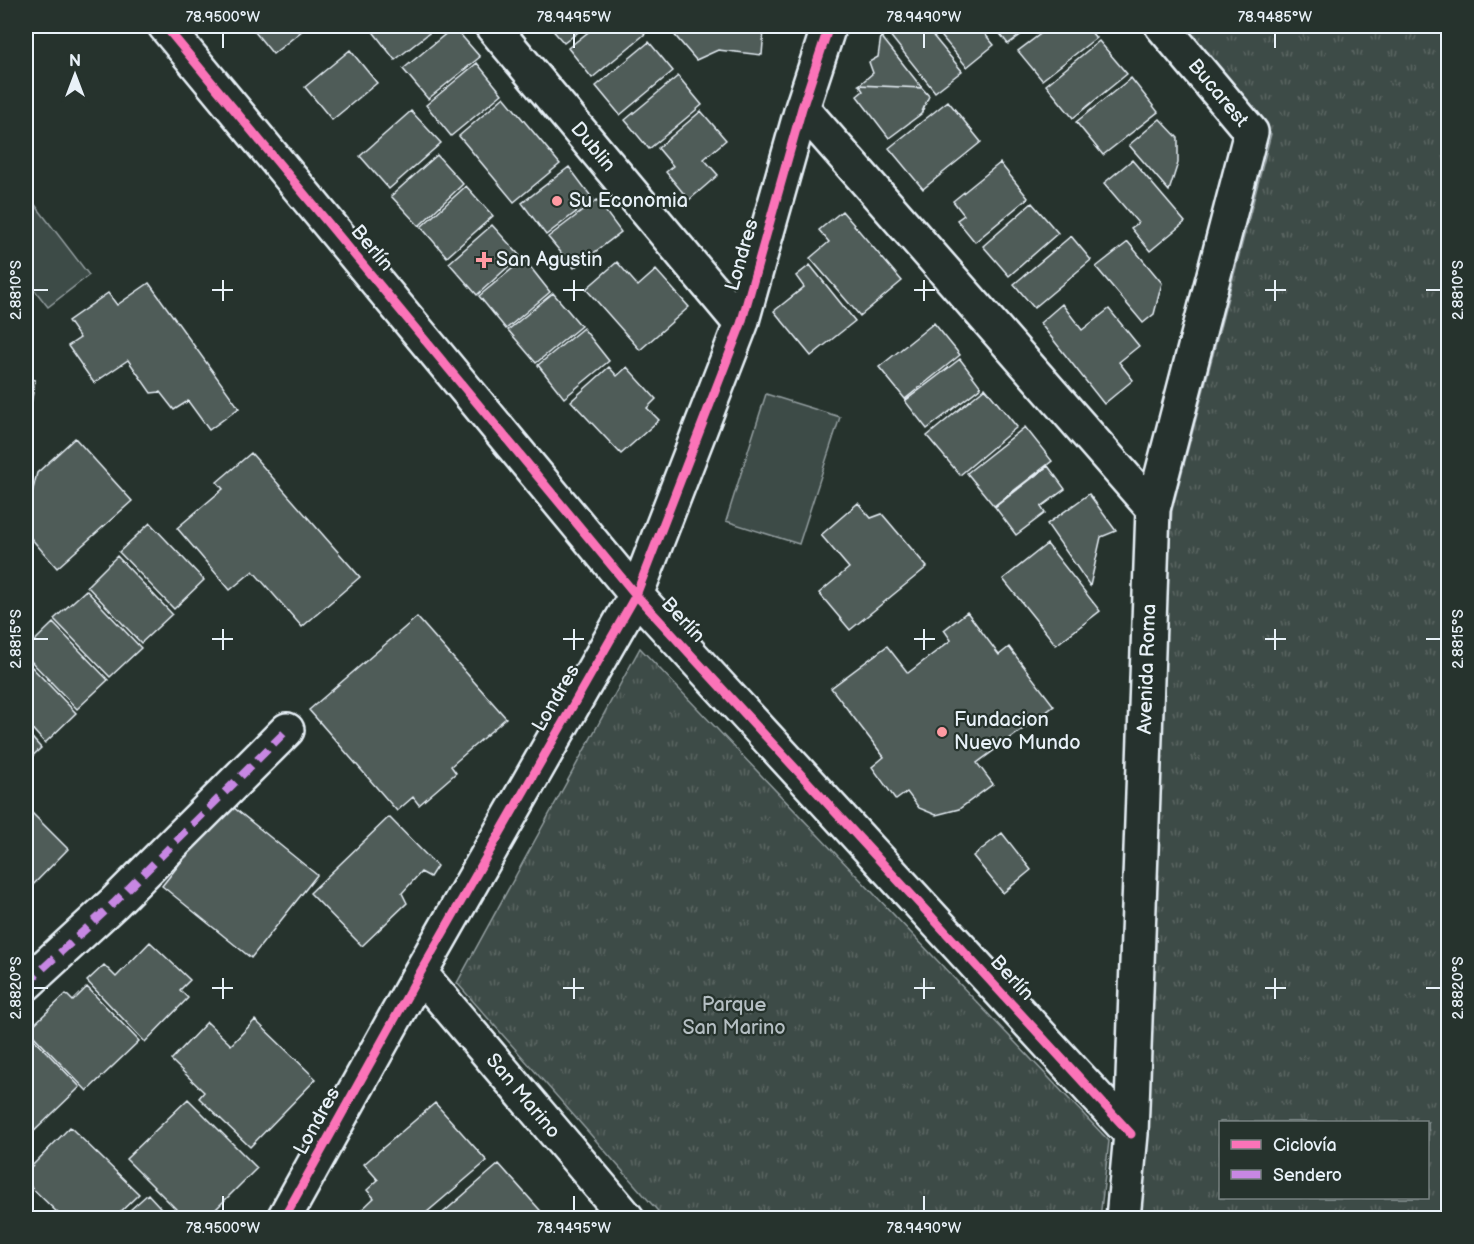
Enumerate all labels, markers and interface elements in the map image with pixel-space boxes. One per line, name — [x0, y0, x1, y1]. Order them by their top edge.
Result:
text: 78.9500°W — [186, 8, 261, 27]
text: 78.9495°W — [537, 8, 612, 27]
text: 78.9490°W — [887, 8, 962, 27]
text: 78.9485°W — [1238, 8, 1313, 27]
north arrow — [45, 45, 105, 105]
text: N — [69, 52, 81, 71]
street label: Bucarest — [1183, 54, 1253, 132]
street label: Dublin — [565, 117, 621, 177]
place label: Su Economia — [569, 189, 688, 213]
marker: Su Economia — [550, 194, 564, 208]
street label: Londres — [720, 216, 764, 294]
street label: Berlín — [346, 220, 398, 276]
place label: San Agustin — [496, 248, 603, 272]
marker: San Agustin — [477, 253, 491, 267]
text: 2.8810°S — [7, 260, 26, 320]
text: 2.8810°S — [1449, 260, 1468, 320]
street label: Berlín — [656, 592, 710, 648]
street label: Avenida Roma — [1133, 603, 1161, 735]
text: 2.8815°S — [7, 609, 26, 669]
text: 2.8815°S — [1449, 609, 1468, 669]
street label: Londres — [527, 660, 585, 736]
place label: Fundacion Nuevo Mundo — [954, 708, 1081, 755]
marker: Fundacion Nuevo Mundo — [935, 725, 949, 739]
street label: Berlín — [985, 950, 1039, 1006]
text: 2.8820°S — [7, 957, 26, 1019]
text: 2.8820°S — [1449, 957, 1468, 1019]
park label: Parque San Marino — [682, 993, 786, 1040]
street label: San Marino — [481, 1049, 565, 1143]
street label: Londres — [289, 1083, 345, 1159]
legend — [1219, 1121, 1429, 1199]
text: Ciclovía — [1273, 1135, 1337, 1156]
text: Sendero — [1273, 1165, 1342, 1186]
text: 78.9500°W — [186, 1219, 261, 1238]
text: 78.9495°W — [537, 1219, 612, 1238]
text: 78.9490°W — [887, 1219, 962, 1238]

